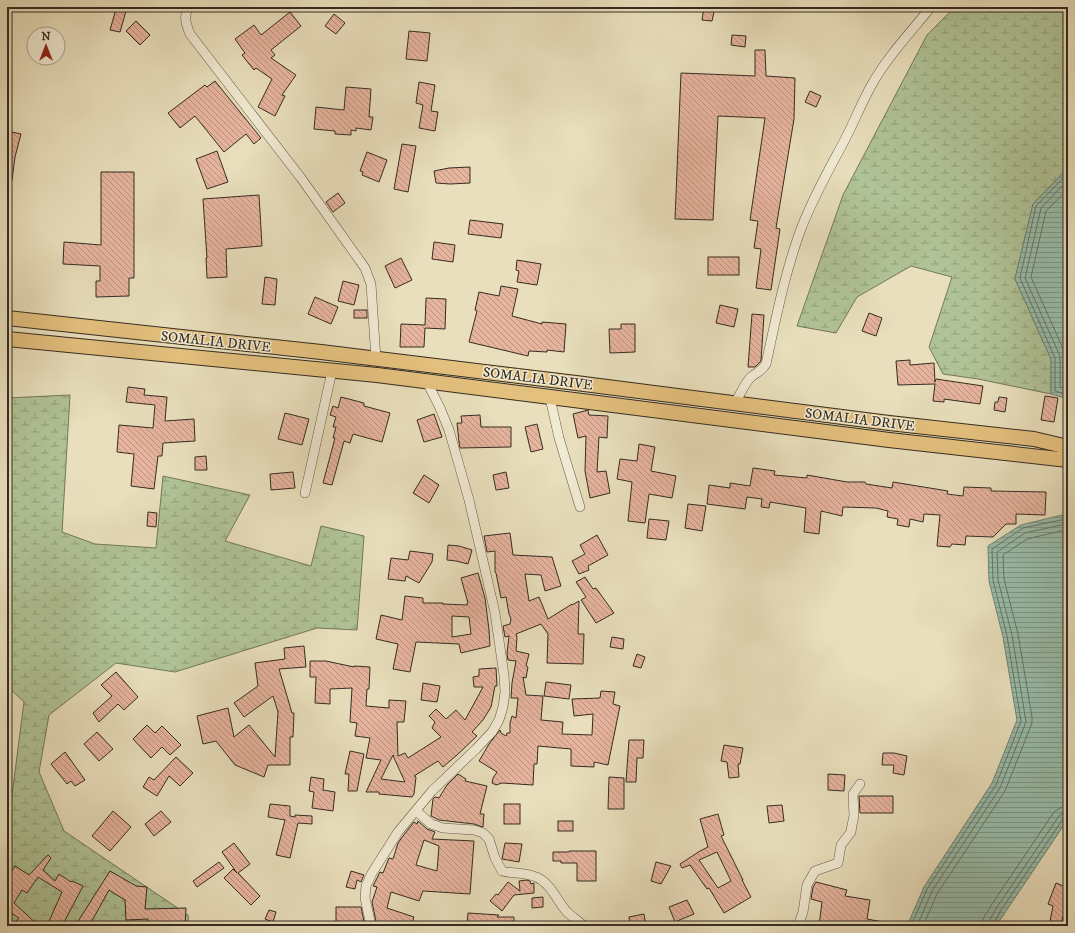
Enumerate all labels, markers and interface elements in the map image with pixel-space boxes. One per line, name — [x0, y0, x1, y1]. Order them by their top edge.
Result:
north arrow — [26, 26, 66, 66]
text: N — [41, 30, 51, 44]
street label: SOMALIA DRIVE — [160, 327, 272, 357]
street label: SOMALIA DRIVE — [482, 363, 594, 395]
street label: SOMALIA DRIVE — [804, 404, 916, 436]

